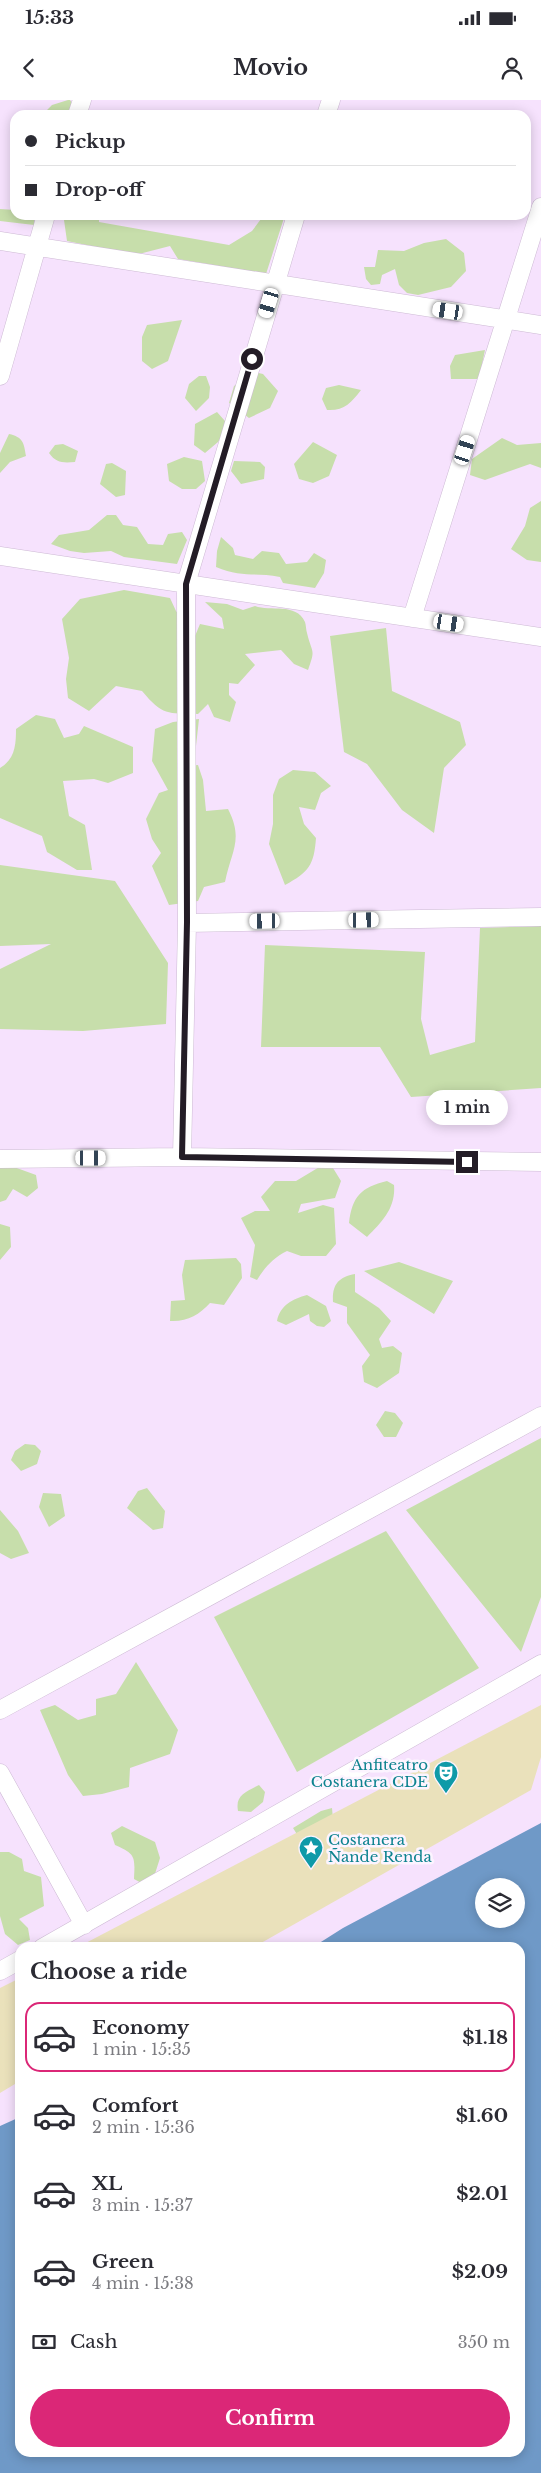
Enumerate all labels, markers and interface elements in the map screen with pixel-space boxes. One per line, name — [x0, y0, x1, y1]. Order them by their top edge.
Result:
text: 15:33 — [25, 6, 74, 29]
icon: back — [15, 54, 43, 82]
text: Movio — [233, 54, 308, 81]
icon: person — [498, 54, 526, 82]
text: Pickup — [55, 130, 126, 153]
text: Drop-off — [55, 178, 144, 201]
car — [257, 286, 280, 320]
car — [432, 301, 463, 321]
route start — [241, 348, 263, 370]
car — [453, 433, 476, 467]
car — [433, 613, 464, 633]
car — [348, 912, 379, 928]
car — [249, 913, 280, 929]
callout: 1 min — [426, 1090, 508, 1124]
text: 1 min — [444, 1097, 490, 1117]
car — [76, 1151, 106, 1166]
route end — [456, 1151, 478, 1173]
place label: Anfiteatro Costanera CDE — [311, 1755, 428, 1791]
theatre icon: Anfiteatro Costanera CDE — [433, 1760, 459, 1794]
place label: Costanera Ñande Renda — [328, 1830, 432, 1866]
place icon: Costanera Ñande Renda — [298, 1835, 324, 1869]
map controls — [475, 1878, 525, 1928]
button: layers — [475, 1878, 525, 1928]
text: Choose a ride — [30, 1958, 187, 1985]
icon: car — [32, 2015, 77, 2060]
text: Economy — [92, 2016, 189, 2039]
text: $1.18 — [462, 2026, 508, 2049]
text: 1 min · 15:35 — [92, 2039, 191, 2059]
icon: car — [32, 2093, 77, 2138]
text: Comfort — [92, 2094, 179, 2117]
text: $1.60 — [456, 2104, 508, 2127]
text: 2 min · 15:36 — [92, 2117, 195, 2137]
icon: car — [32, 2171, 77, 2216]
text: XL — [92, 2172, 122, 2195]
text: $2.01 — [456, 2182, 508, 2205]
text: 3 min · 15:37 — [92, 2195, 193, 2215]
icon: car — [32, 2249, 77, 2294]
text: Green — [92, 2250, 154, 2273]
text: $2.09 — [452, 2260, 508, 2283]
text: 4 min · 15:38 — [92, 2273, 194, 2293]
icon: cash — [30, 2328, 58, 2356]
text: Cash — [70, 2330, 117, 2353]
text: 350 m — [458, 2332, 510, 2352]
button: Confirm — [30, 2389, 510, 2447]

